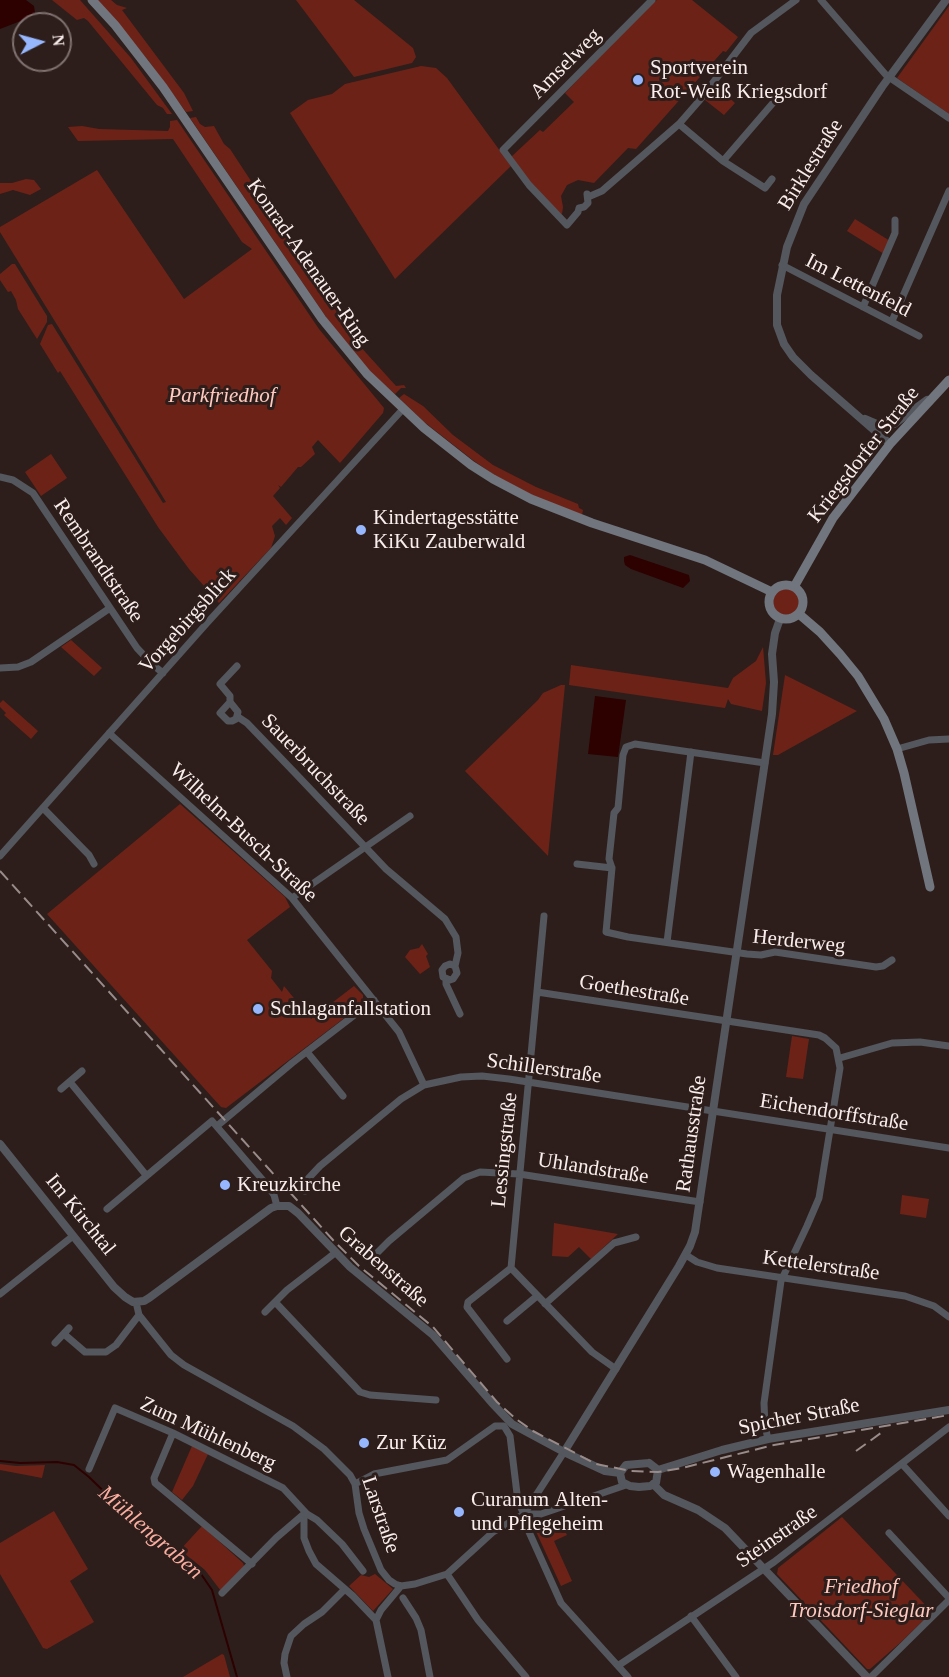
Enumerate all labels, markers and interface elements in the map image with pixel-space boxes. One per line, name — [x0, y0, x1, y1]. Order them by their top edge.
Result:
north arrow — [12, 12, 72, 72]
street label: Amselweg — [525, 23, 607, 105]
text: N — [49, 34, 67, 47]
place label: Sportverein Rot-Weiß Kriegsdorf — [650, 55, 827, 105]
marker: Sportverein Rot-Weiß Kriegsdorf — [631, 73, 645, 87]
street label: Birklestraße — [773, 115, 849, 215]
street label: Konrad-Adenauer-Ring — [241, 174, 375, 352]
street label: Im Lettenfeld — [801, 249, 915, 323]
street label: Kriegsdorfer Straße — [803, 382, 925, 528]
park label: Parkfriedhof — [168, 383, 276, 409]
street label: Rembrandtstraße — [47, 494, 149, 628]
place label: Kindertagesstätte KiKu Zauberwald — [373, 505, 525, 555]
marker: Kindertagesstätte KiKu Zauberwald — [354, 523, 368, 537]
street label: Vorgebirgsblick — [134, 563, 242, 679]
street label: Sauerbruchstraße — [255, 709, 375, 831]
street label: Wilhelm-Busch-Straße — [164, 758, 322, 908]
street label: Herderweg — [751, 925, 847, 959]
street label: Goethestraße — [577, 970, 691, 1012]
place label: Schlaganfallstation — [270, 996, 431, 1022]
marker: Schlaganfallstation — [251, 1002, 265, 1016]
street label: Schillerstraße — [485, 1048, 603, 1090]
street label: Rathausstraße — [671, 1074, 713, 1194]
street label: Eichendorffstraße — [758, 1089, 910, 1137]
street label: Lessingstraße — [486, 1091, 524, 1209]
street label: Uhlandstraße — [536, 1148, 650, 1190]
street label: Im Kirchtal — [40, 1169, 120, 1261]
place label: Kreuzkirche — [237, 1172, 341, 1198]
marker: Kreuzkirche — [218, 1178, 232, 1192]
street label: Grabenstraße — [332, 1221, 434, 1313]
street label: Kettelerstraße — [761, 1245, 881, 1287]
street label: Zum Mühlenberg — [136, 1391, 280, 1477]
street label: Spicher Straße — [736, 1393, 862, 1441]
place label: Zur Küz — [376, 1430, 447, 1456]
marker: Zur Küz — [357, 1436, 371, 1450]
place label: Wagenhalle — [727, 1459, 826, 1485]
marker: Wagenhalle — [708, 1465, 722, 1479]
street label: Larstraße — [355, 1473, 405, 1557]
water label: Mühlengraben — [92, 1481, 208, 1585]
place label: Curanum Alten- und Pflegeheim — [471, 1487, 608, 1537]
street label: Steinstraße — [732, 1500, 822, 1574]
marker: Curanum Alten- und Pflegeheim — [452, 1505, 466, 1519]
park label: Friedhof Troisdorf-Sieglar — [788, 1574, 934, 1624]

